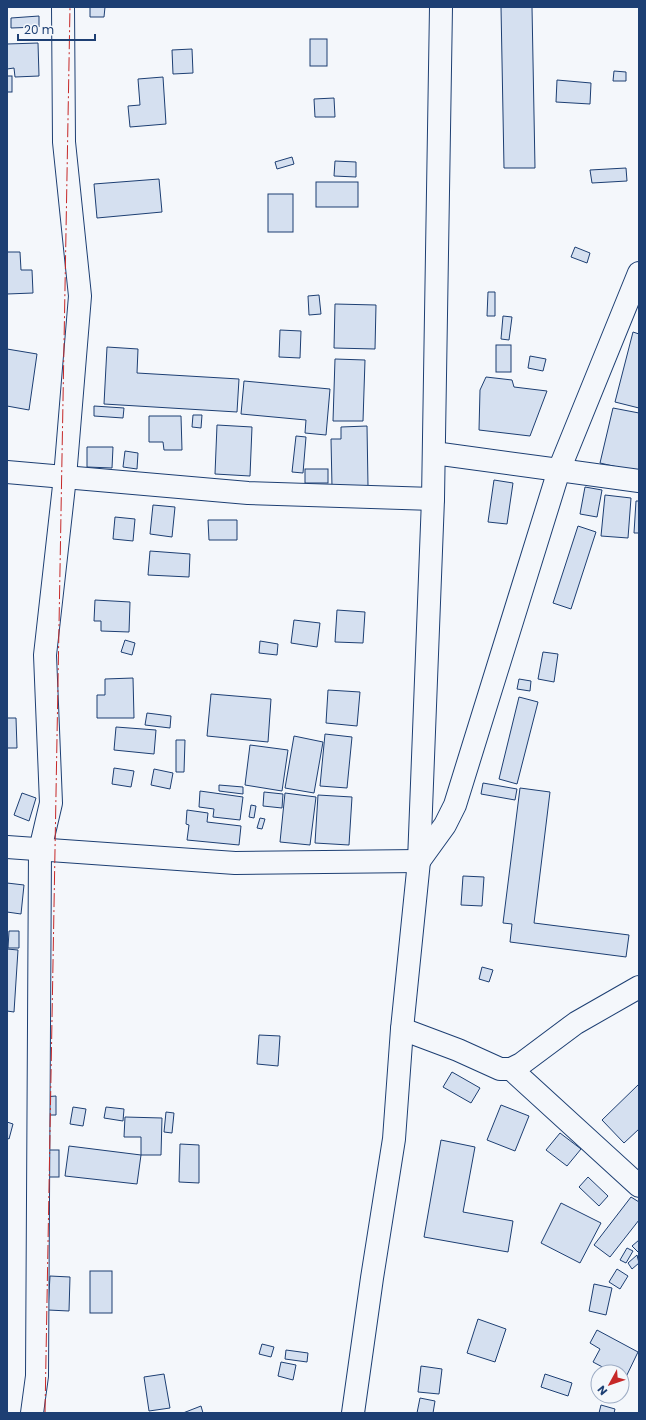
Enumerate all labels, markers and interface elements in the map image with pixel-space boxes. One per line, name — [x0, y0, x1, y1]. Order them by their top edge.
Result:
scale bar — [18, 16, 95, 42]
text: 20 m — [24, 21, 54, 38]
north arrow — [590, 1364, 630, 1404]
text: N — [594, 1382, 611, 1399]

